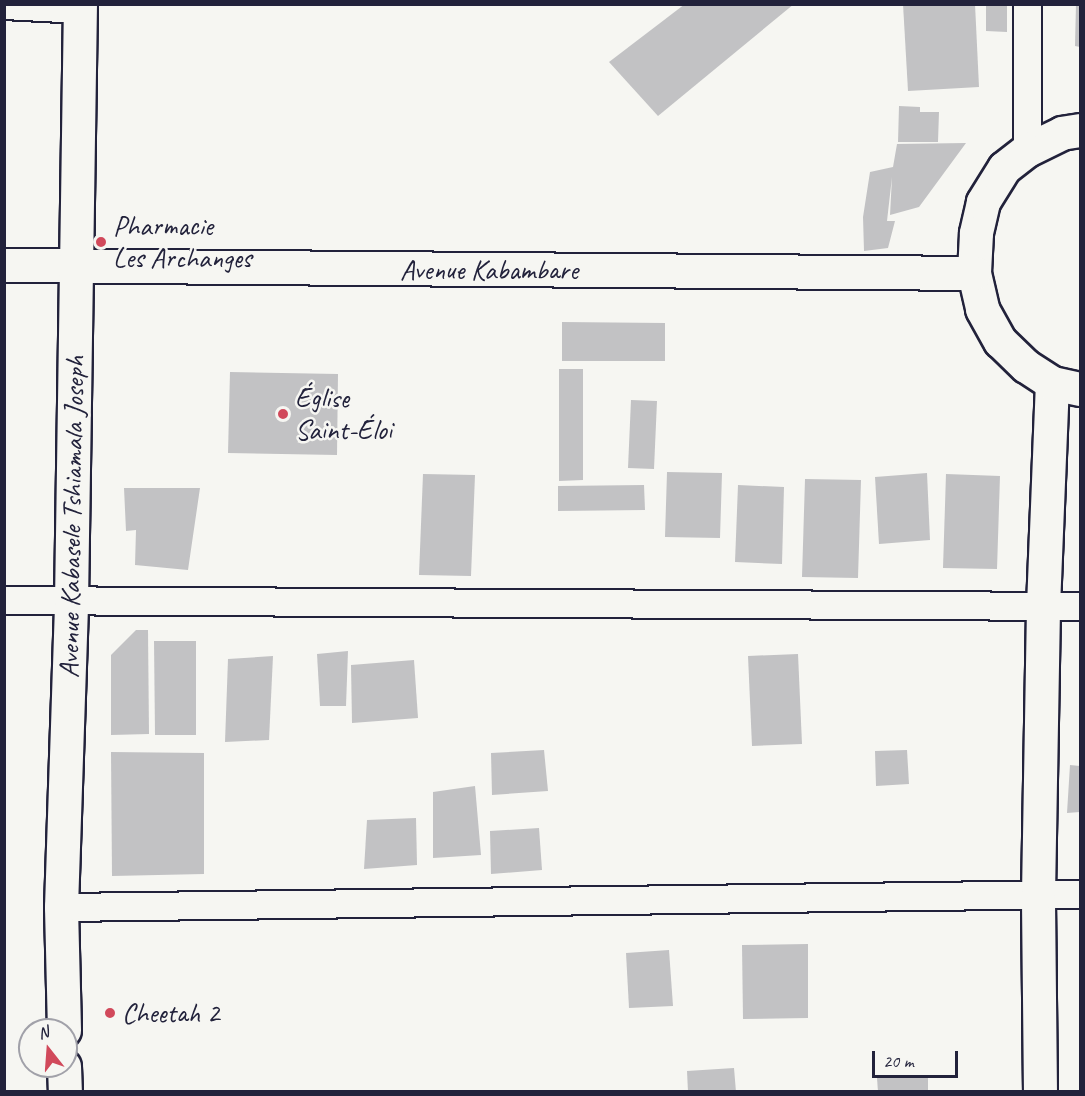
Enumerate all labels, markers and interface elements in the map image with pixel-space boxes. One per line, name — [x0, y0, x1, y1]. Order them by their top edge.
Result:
place label: Pharmacie Les Archanges — [113, 209, 250, 275]
marker: Pharmacie Les Archanges — [94, 235, 108, 249]
street label: Avenue Kabambare — [399, 253, 579, 287]
street label: Avenue Kabasele Tshiamala Joseph — [52, 357, 92, 677]
place label: Église Saint-Éloi — [295, 381, 392, 447]
marker: Église Saint-Éloi — [276, 407, 290, 421]
place label: Cheetah 2 — [122, 996, 219, 1030]
marker: Cheetah 2 — [103, 1006, 117, 1020]
north arrow — [18, 1018, 78, 1078]
text: N — [36, 1022, 51, 1044]
scale bar — [875, 1039, 960, 1077]
text: 20 m — [883, 1050, 914, 1072]

